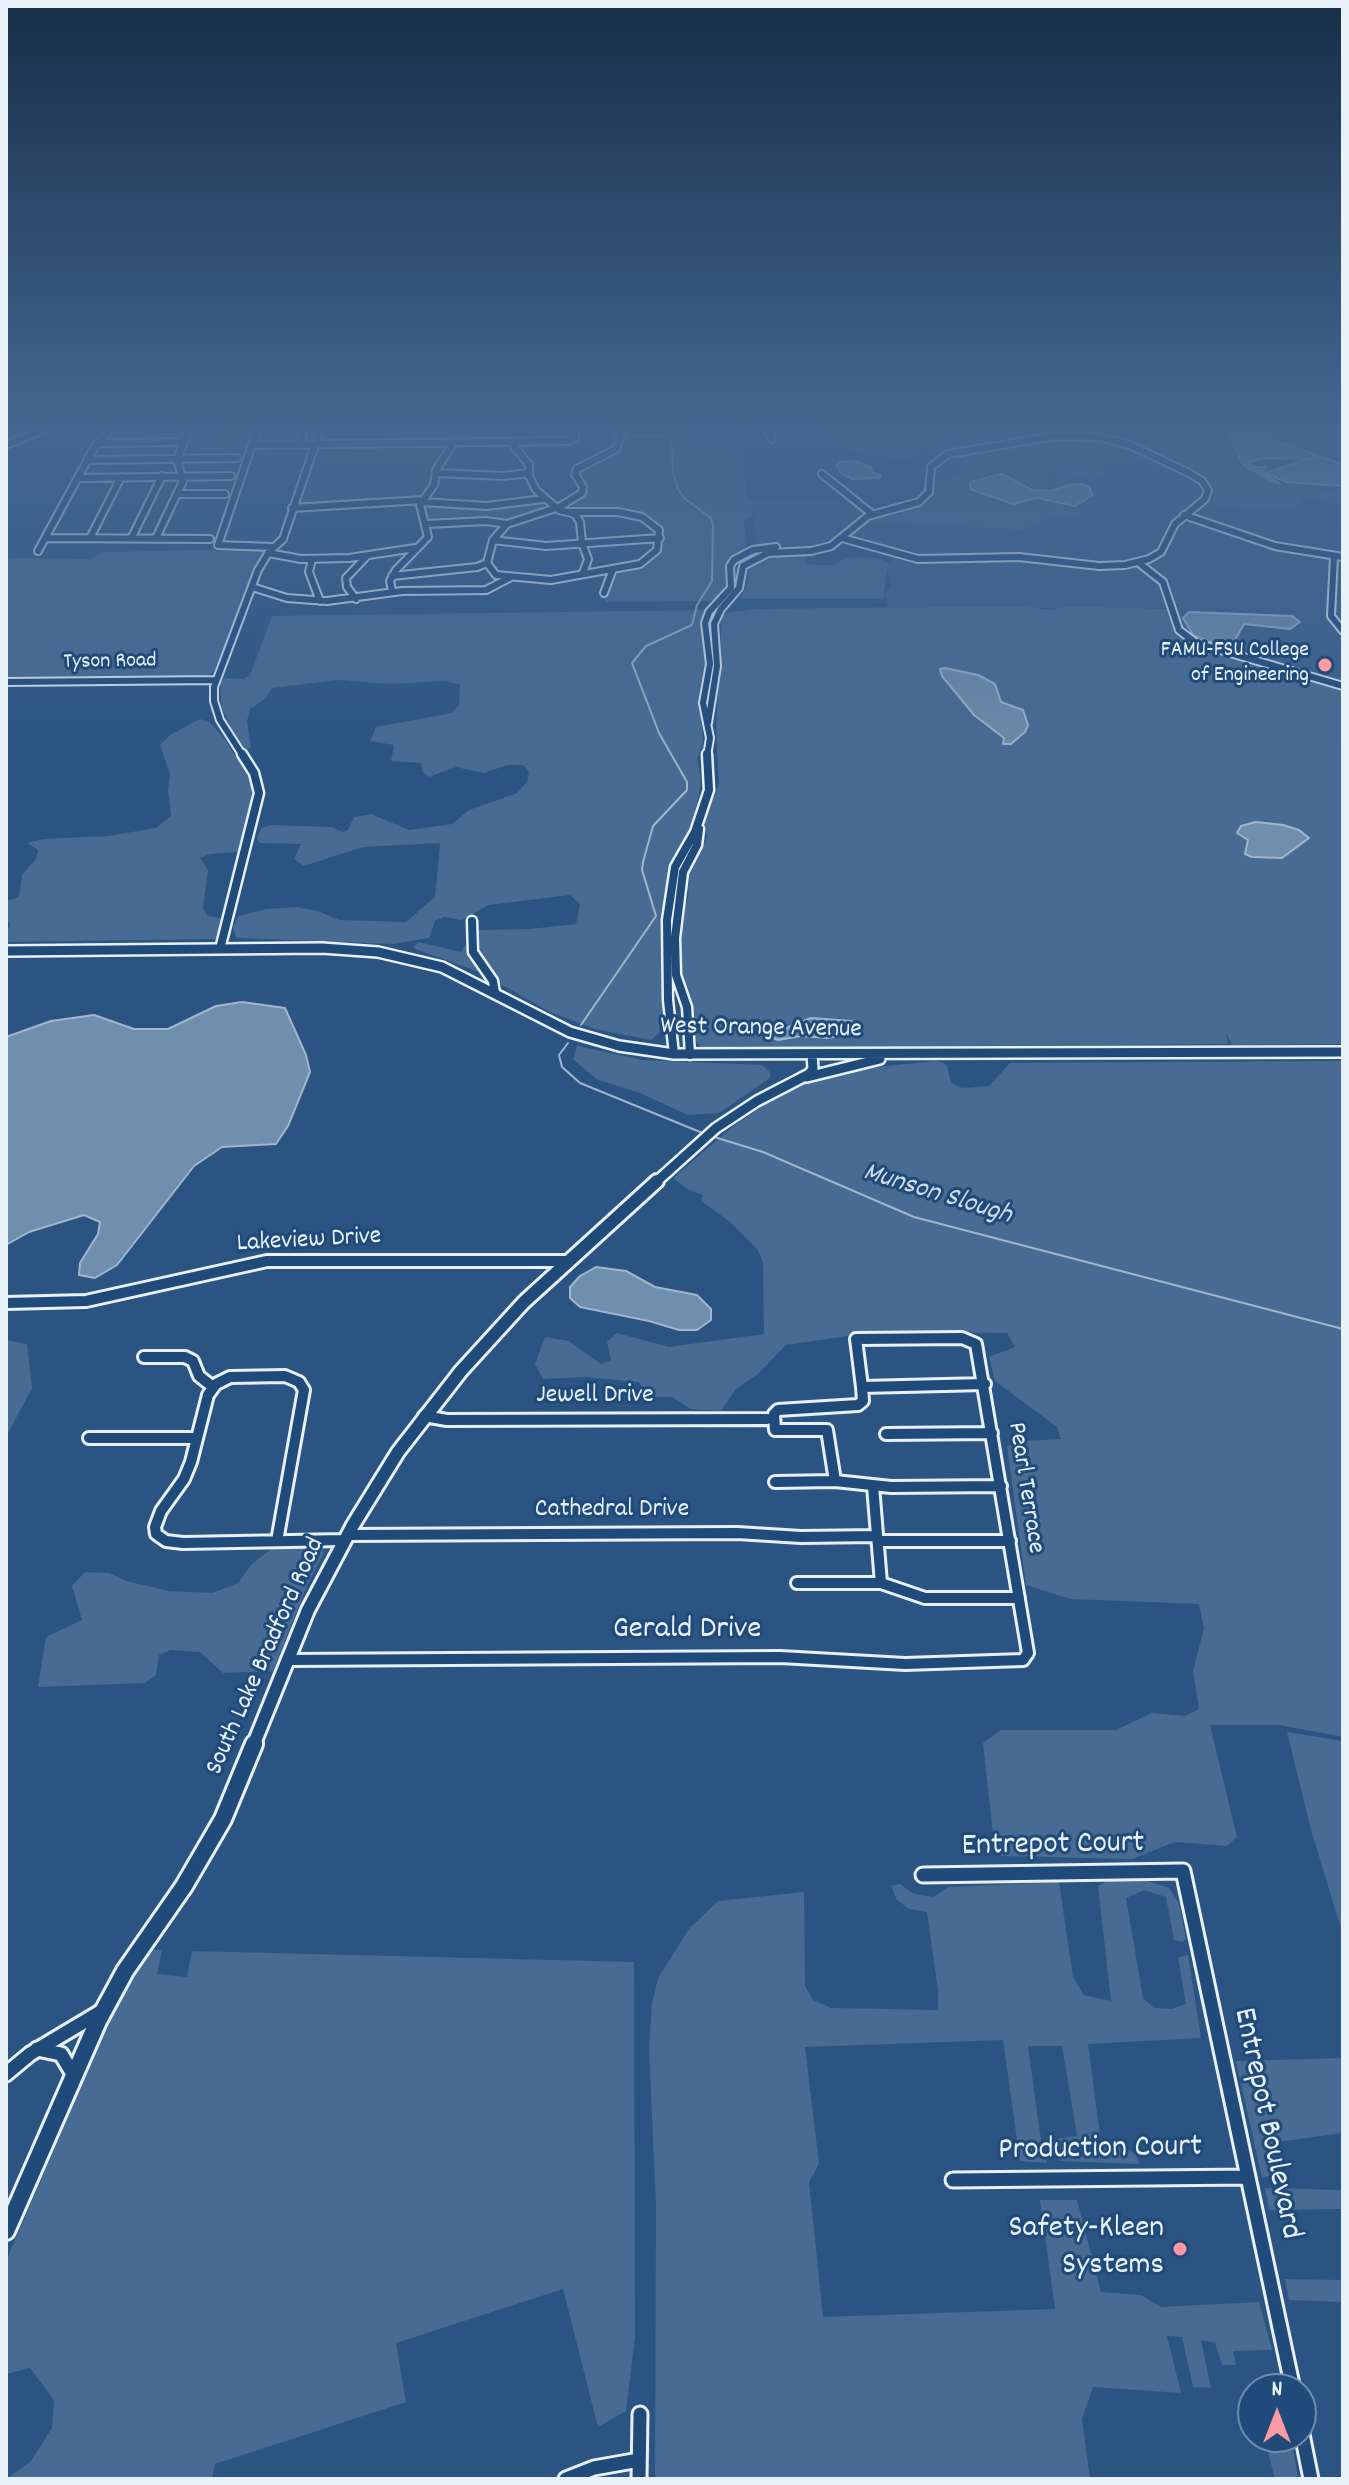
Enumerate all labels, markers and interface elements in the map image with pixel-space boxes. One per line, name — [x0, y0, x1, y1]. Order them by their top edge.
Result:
place label: FAMU-FSU College of Engineering — [1161, 639, 1309, 690]
street label: Tyson Road — [63, 649, 157, 677]
marker: FAMU-FSU College of Engineering — [1316, 656, 1334, 674]
street label: West Orange Avenue — [660, 1013, 862, 1047]
water label: Munson Slough — [859, 1157, 1015, 1235]
street label: Lakeview Drive — [236, 1223, 382, 1261]
street label: Jewell Drive — [536, 1381, 654, 1413]
street label: Pearl Terrace — [998, 1420, 1050, 1556]
street label: Cathedral Drive — [535, 1495, 689, 1527]
street label: South Lake Bradford Road — [201, 1534, 333, 1780]
street label: Gerald Drive — [613, 1613, 761, 1651]
street label: Entrepot Court — [961, 1826, 1145, 1868]
street label: Entrepot Boulevard — [1222, 2005, 1308, 2243]
street label: Production Court — [998, 2130, 1202, 2172]
place label: Safety-Kleen Systems — [1008, 2212, 1164, 2287]
marker: Safety-Kleen Systems — [1171, 2240, 1189, 2258]
north arrow — [1237, 2373, 1317, 2453]
text: N — [1272, 2375, 1282, 2406]

